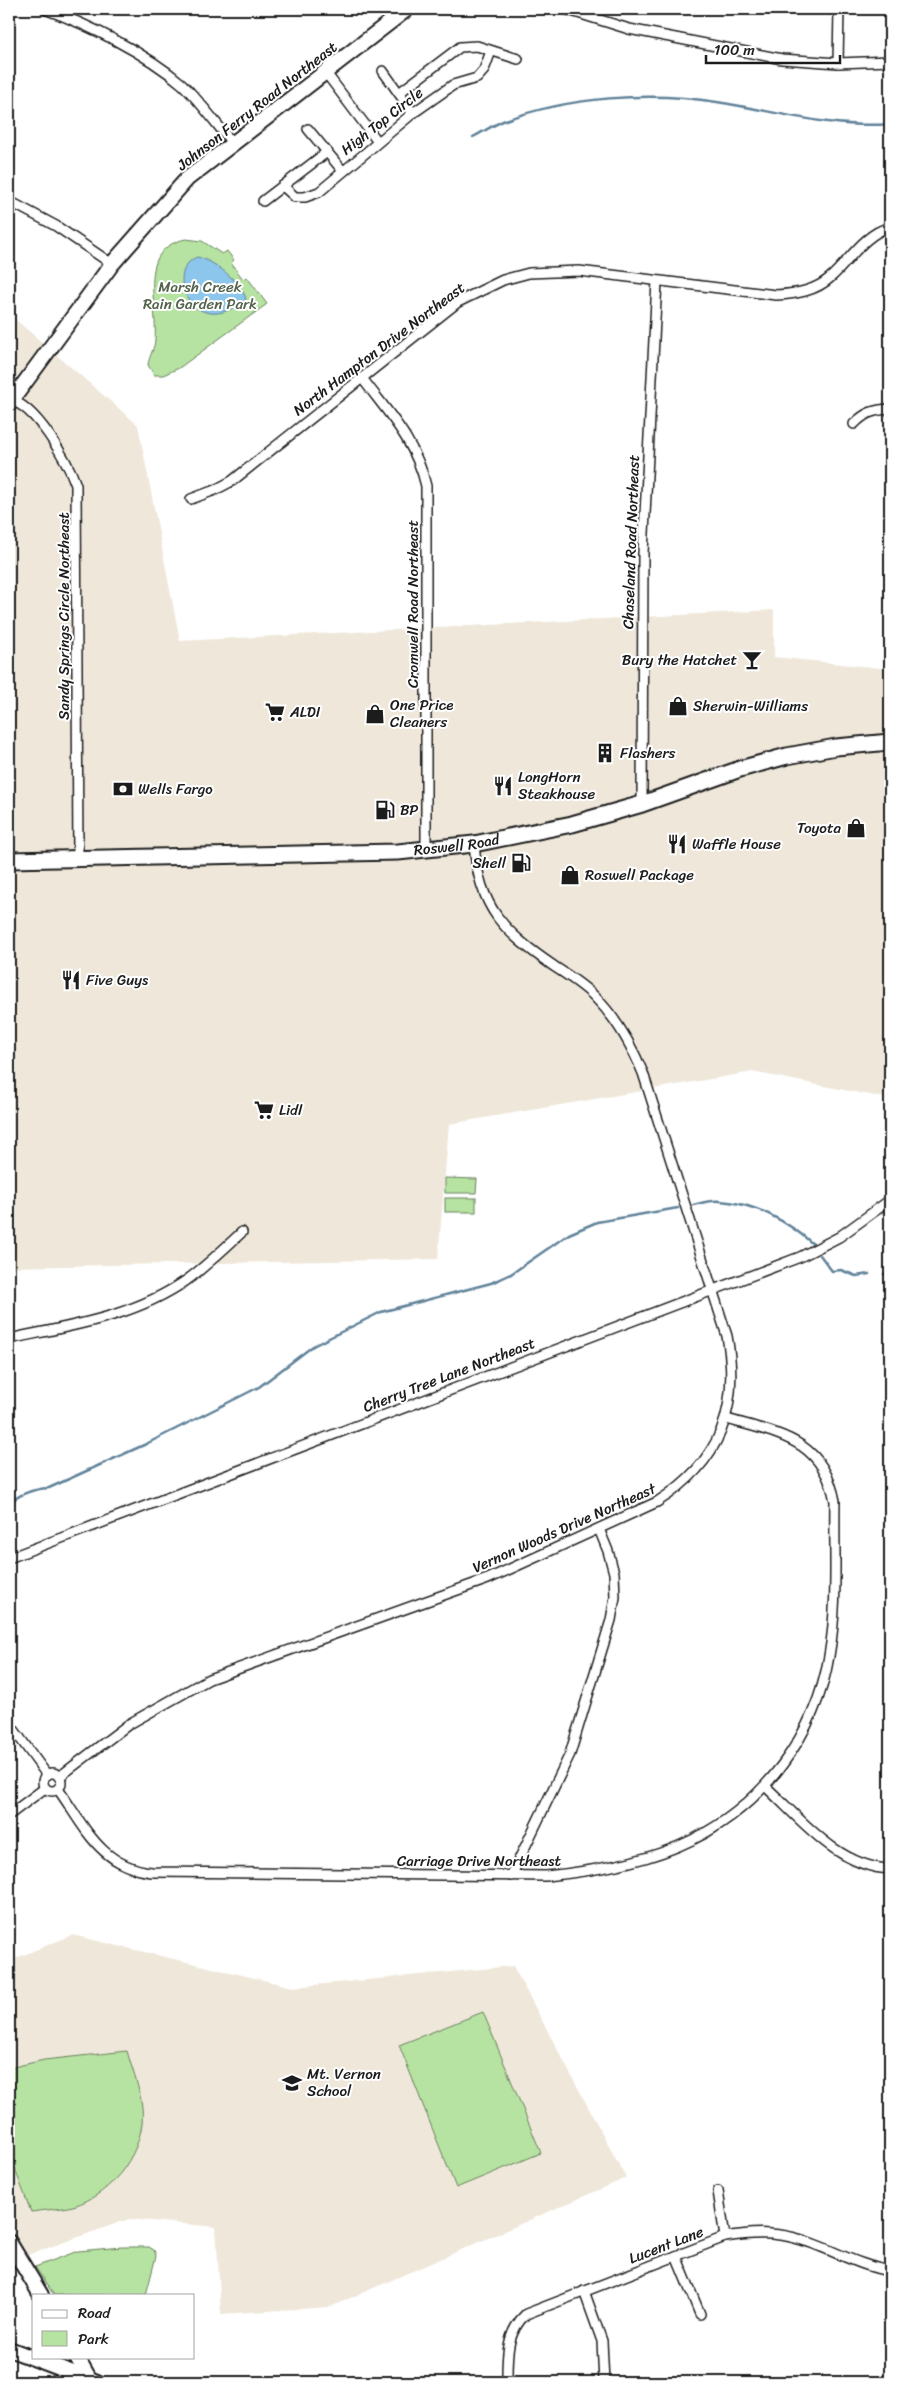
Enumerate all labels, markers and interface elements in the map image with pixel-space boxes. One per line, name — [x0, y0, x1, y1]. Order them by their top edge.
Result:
scale bar — [706, 32, 840, 64]
street label: Johnson Ferry Road Northeast — [170, 34, 343, 178]
text: 100 m — [714, 37, 755, 63]
street label: High Top Circle — [335, 80, 429, 162]
park label: Marsh Creek Rain Garden Park — [143, 274, 257, 317]
street label: North Hampton Drive Northeast — [287, 275, 471, 423]
street label: Chaseland Road Northeast — [615, 454, 647, 630]
street label: Sandy Springs Circle Northeast — [51, 512, 77, 720]
street label: Cromwell Road Northeast — [400, 520, 426, 688]
place label: Bury the Hatchet — [622, 647, 737, 673]
bar icon: Bury the Hatchet — [741, 649, 763, 671]
place label: One Price Cleaners — [390, 692, 454, 735]
place label: Sherwin-Williams — [693, 693, 808, 719]
shop icon: Sherwin-Williams — [667, 695, 689, 717]
place label: ALDI — [289, 699, 321, 725]
supermarket icon: ALDI — [264, 701, 286, 723]
shop icon: One Price Cleaners — [364, 703, 386, 725]
place label: Flashers — [620, 740, 676, 766]
building icon: Flashers — [594, 742, 616, 764]
place label: LongHorn Steakhouse — [518, 764, 595, 807]
restaurant icon: LongHorn Steakhouse — [492, 775, 514, 797]
place label: Wells Fargo — [138, 776, 213, 802]
bank icon: Wells Fargo — [112, 778, 134, 800]
place label: BP — [400, 797, 418, 823]
fuel station icon: BP — [374, 799, 396, 821]
place label: Toyota — [797, 815, 841, 841]
shop icon: Toyota — [845, 817, 867, 839]
street label: Roswell Road — [412, 826, 503, 863]
place label: Waffle House — [692, 831, 781, 857]
restaurant icon: Waffle House — [666, 833, 688, 855]
place label: Shell — [472, 850, 507, 876]
fuel station icon: Shell — [510, 852, 532, 874]
place label: Roswell Package — [585, 862, 694, 888]
shop icon: Roswell Package — [559, 864, 581, 886]
place label: Five Guys — [86, 967, 149, 993]
restaurant icon: Five Guys — [60, 969, 82, 991]
place label: Lidl — [279, 1097, 303, 1123]
supermarket icon: Lidl — [253, 1099, 275, 1121]
street label: Cherry Tree Lane Northeast — [359, 1330, 539, 1420]
street label: Vernon Woods Drive Northeast — [468, 1475, 661, 1580]
street label: Carriage Drive Northeast — [397, 1848, 561, 1874]
place label: Mt. Vernon School — [307, 2061, 381, 2104]
school or university icon: Mt. Vernon School — [281, 2072, 303, 2094]
street label: Lucent Lane — [625, 2219, 708, 2271]
legend — [32, 2294, 195, 2358]
text: Road — [78, 2300, 111, 2326]
text: Park — [78, 2326, 109, 2352]

